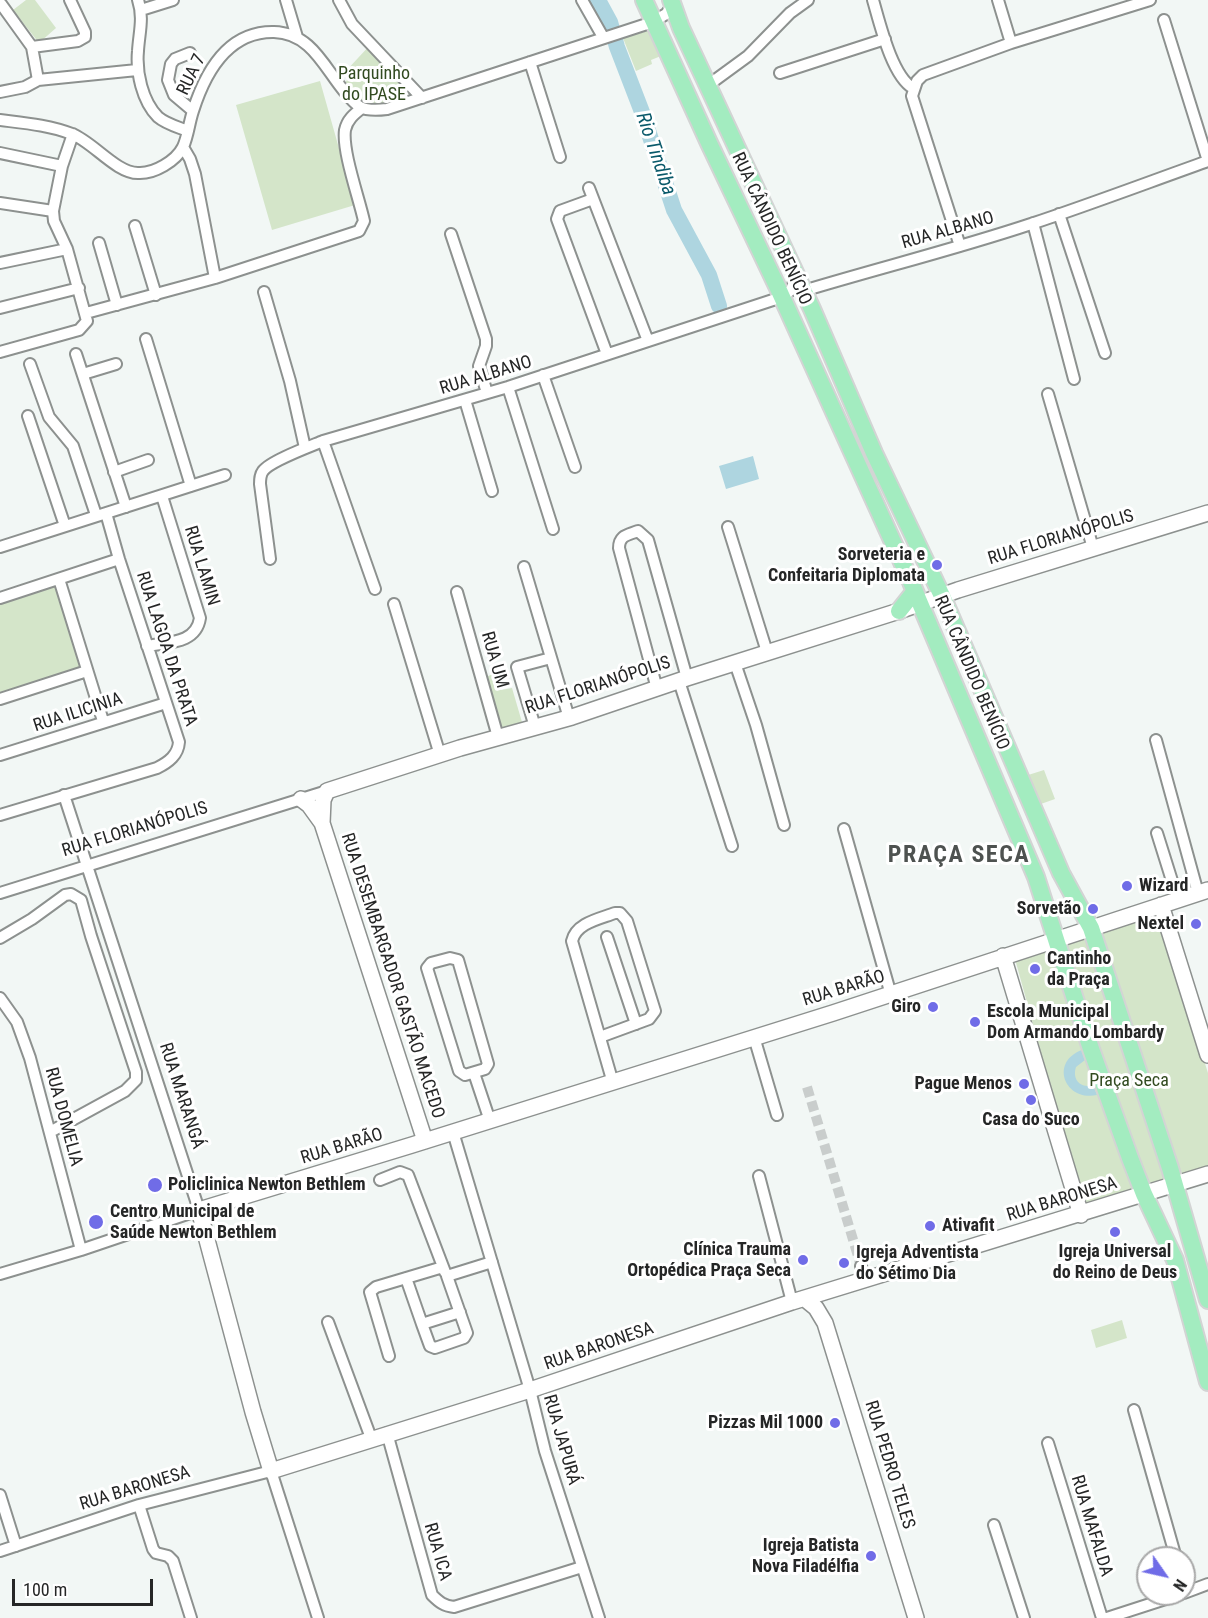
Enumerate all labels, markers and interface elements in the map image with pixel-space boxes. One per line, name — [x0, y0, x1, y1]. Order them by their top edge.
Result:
street label: RUA 7 — [173, 51, 211, 99]
park label: Parquinho do IPASE — [338, 63, 410, 106]
water label: Rio Tindiba — [630, 109, 680, 199]
street label: RUA CÂNDIDO BENÍCIO — [726, 149, 816, 309]
street label: RUA ALBANO — [899, 208, 997, 254]
street label: RUA ALBANO — [437, 352, 535, 400]
street label: RUA FLORIANÓPOLIS — [986, 506, 1136, 570]
street label: RUA LAMIN — [179, 523, 223, 609]
place label: Sorveteria e Confeitaria Diplomata — [768, 544, 925, 586]
marker: Sorveteria e Confeitaria Diplomata — [930, 558, 944, 572]
street label: RUA LAGOA DA PRATA — [131, 569, 201, 729]
street label: RUA CÂNDIDO BENÍCIO — [929, 593, 1013, 753]
street label: RUA UM — [476, 629, 512, 691]
street label: RUA FLORIANÓPOLIS — [523, 652, 673, 720]
street label: RUA ILICINIA — [31, 688, 125, 738]
street label: RUA FLORIANÓPOLIS — [60, 798, 210, 862]
street label: RUA DESEMBARGADOR GASTÃO MACEDO — [336, 830, 448, 1122]
district label: PRAÇA SECA — [888, 842, 1030, 870]
place label: Wizard — [1139, 875, 1188, 897]
marker: Wizard — [1120, 879, 1134, 893]
place label: Sorvetão — [1017, 898, 1081, 920]
marker: Sorvetão — [1086, 902, 1100, 916]
place label: Nextel — [1138, 913, 1184, 935]
marker: Nextel — [1189, 917, 1203, 931]
place label: Cantinho da Praça — [1047, 948, 1111, 990]
marker: Cantinho da Praça — [1028, 962, 1042, 976]
street label: RUA BARÃO — [800, 966, 888, 1012]
place label: Giro — [891, 996, 921, 1018]
marker: Giro — [926, 1000, 940, 1014]
place label: Escola Municipal Dom Armando Lombardy — [987, 1001, 1164, 1044]
marker: Escola Municipal Dom Armando Lombardy — [968, 1015, 982, 1029]
street label: RUA MARANGÁ — [154, 1040, 208, 1152]
street label: RUA DOMELIA — [39, 1065, 87, 1169]
park label: Praça Seca — [1089, 1070, 1169, 1092]
place label: Pague Menos — [914, 1073, 1012, 1095]
marker: Pague Menos — [1017, 1077, 1031, 1091]
marker: Casa do Suco — [1024, 1093, 1038, 1107]
place label: Casa do Suco — [982, 1109, 1080, 1131]
street label: RUA BARÃO — [298, 1124, 386, 1170]
street label: RUA BARONESA — [1004, 1173, 1120, 1227]
place label: Policlinica Newton Bethlem — [168, 1174, 366, 1196]
marker: Policlinica Newton Bethlem — [146, 1176, 164, 1194]
place label: Centro Municipal de Saúde Newton Bethlem — [110, 1201, 277, 1244]
marker: Centro Municipal de Saúde Newton Bethlem — [87, 1213, 105, 1231]
place label: Ativafit — [942, 1215, 994, 1237]
marker: Ativafit — [923, 1219, 937, 1233]
marker: Igreja Universal do Reino de Deus — [1108, 1225, 1122, 1239]
place label: Clínica Trauma Ortopédica Praça Seca — [627, 1239, 791, 1282]
place label: Igreja Universal do Reino de Deus — [1053, 1241, 1177, 1284]
place label: Igreja Adventista do Sétimo Dia — [856, 1242, 979, 1284]
marker: Clínica Trauma Ortopédica Praça Seca — [796, 1253, 810, 1267]
marker: Igreja Adventista do Sétimo Dia — [837, 1256, 851, 1270]
street label: RUA BARONESA — [541, 1318, 657, 1376]
street label: RUA JAPURÁ — [538, 1392, 584, 1488]
street label: RUA PEDRO TELES — [859, 1398, 919, 1532]
place label: Pizzas Mil 1000 — [708, 1412, 823, 1434]
marker: Pizzas Mil 1000 — [828, 1416, 842, 1430]
street label: RUA BARONESA — [77, 1462, 193, 1516]
street label: RUA MAFALDA — [1065, 1473, 1117, 1579]
street label: RUA ICA — [418, 1521, 456, 1583]
place label: Igreja Batista Nova Filadélfia — [752, 1535, 859, 1578]
north arrow — [1136, 1546, 1196, 1606]
marker: Igreja Batista Nova Filadélfia — [864, 1549, 878, 1563]
scale bar — [15, 1567, 156, 1605]
text: N — [1169, 1576, 1190, 1595]
text: 100 m — [23, 1579, 67, 1600]

